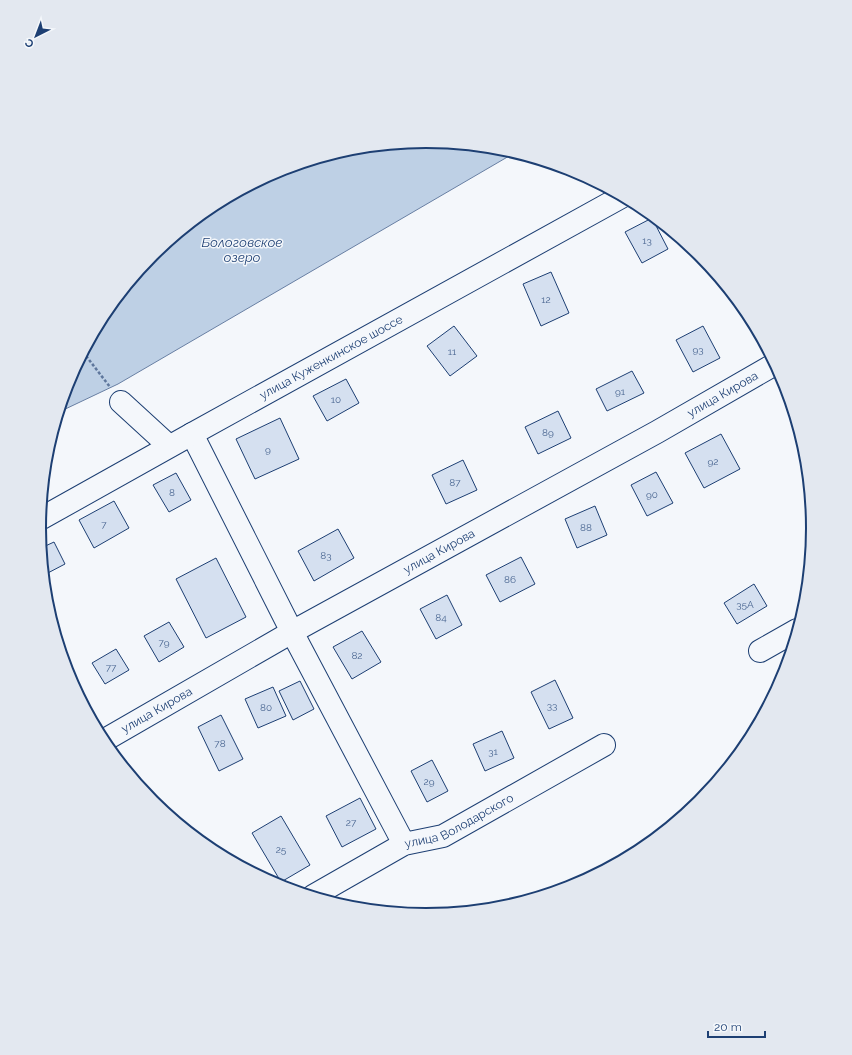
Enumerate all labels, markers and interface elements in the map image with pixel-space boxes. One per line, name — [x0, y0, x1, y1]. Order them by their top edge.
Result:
north arrow — [16, 16, 56, 56]
text: С — [22, 35, 37, 50]
water label: Бологовское озеро — [201, 235, 283, 265]
house number: 13 — [642, 235, 652, 246]
house number: 12 — [541, 294, 551, 305]
street label: улица Куженкинское шоссе — [257, 312, 405, 402]
house number: 93 — [692, 344, 704, 355]
house number: 11 — [448, 346, 457, 357]
street label: улица Кирова — [685, 368, 760, 420]
house number: 91 — [615, 386, 626, 397]
house number: 10 — [331, 394, 341, 405]
house number: 89 — [542, 427, 554, 438]
house number: 9 — [265, 444, 271, 455]
house number: 92 — [707, 456, 719, 467]
house number: 87 — [449, 477, 461, 488]
house number: 8 — [169, 487, 175, 498]
house number: 90 — [646, 489, 658, 500]
house number: 7 — [101, 519, 107, 530]
house number: 88 — [580, 522, 592, 533]
street label: улица Кирова — [401, 526, 477, 577]
house number: 83 — [320, 550, 332, 561]
house number: 86 — [504, 574, 516, 585]
house number: 35А — [736, 599, 754, 610]
house number: 84 — [435, 612, 447, 623]
house number: 79 — [158, 637, 170, 648]
house number: 82 — [351, 650, 363, 661]
house number: 77 — [106, 662, 117, 673]
street label: улица Кирова — [119, 684, 195, 736]
house number: 33 — [547, 700, 557, 711]
house number: 80 — [260, 702, 272, 713]
house number: 78 — [214, 738, 226, 749]
house number: 31 — [488, 746, 499, 757]
house number: 29 — [423, 776, 435, 787]
street label: улица Володарского — [403, 791, 516, 851]
house number: 27 — [346, 817, 357, 828]
house number: 25 — [276, 844, 287, 855]
scale bar — [708, 1013, 765, 1039]
text: 20 m — [714, 1020, 742, 1034]

